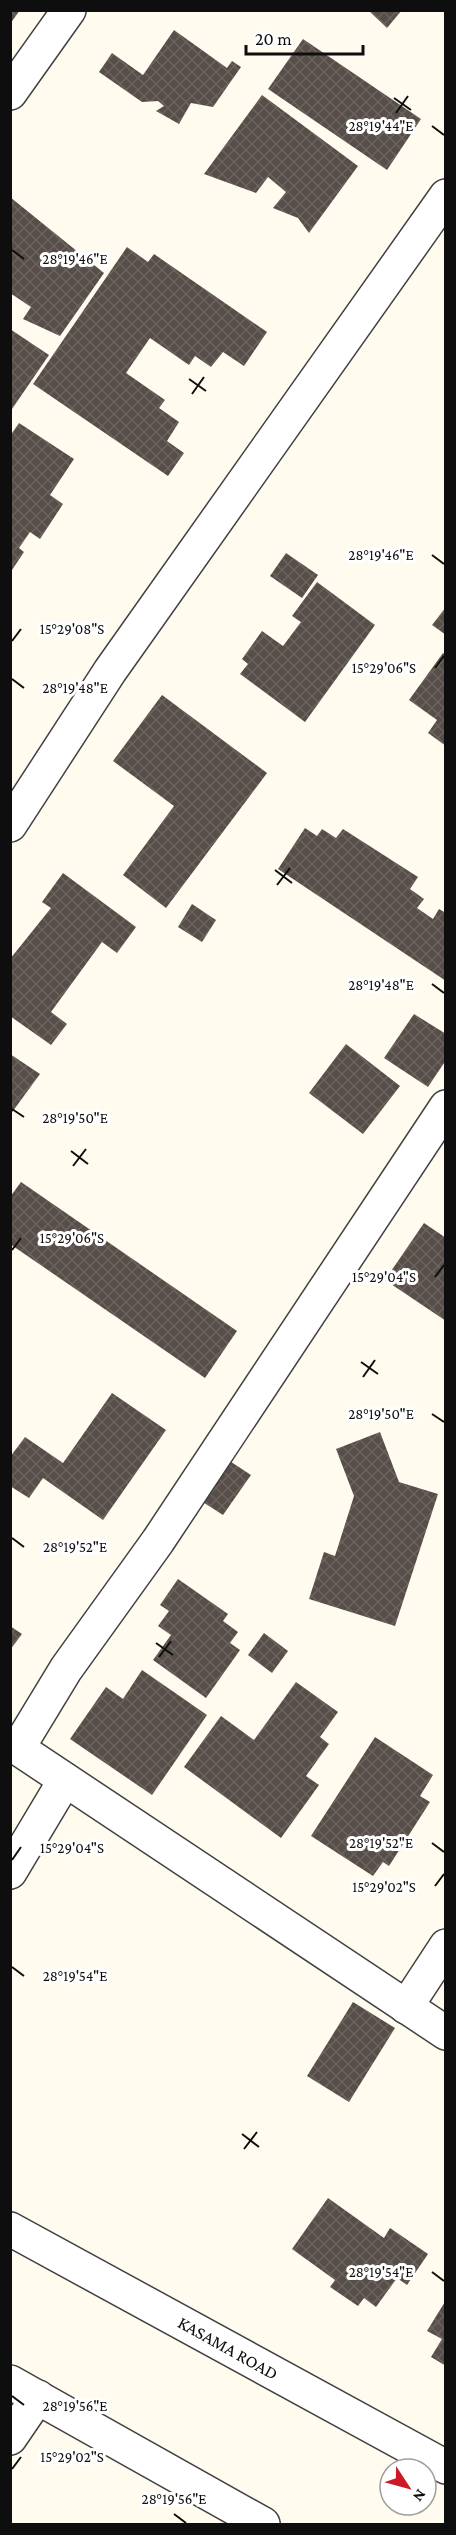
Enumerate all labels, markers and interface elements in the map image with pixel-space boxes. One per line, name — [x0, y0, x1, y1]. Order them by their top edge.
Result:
scale bar — [246, 18, 363, 56]
text: 20 m — [255, 29, 292, 49]
text: 28°19'44"E — [348, 118, 414, 134]
text: 28°19'46"E — [42, 251, 108, 267]
text: 28°19'46"E — [348, 547, 414, 563]
text: 15°29'08"S — [40, 621, 104, 637]
text: 15°29'06"S — [352, 660, 416, 676]
text: 28°19'48"E — [42, 680, 108, 696]
text: 28°19'48"E — [348, 977, 414, 993]
text: 28°19'50"E — [42, 1110, 108, 1126]
text: 15°29'06"S — [40, 1230, 104, 1246]
text: 15°29'04"S — [352, 1269, 416, 1285]
text: 28°19'50"E — [348, 1406, 414, 1422]
text: 28°19'52"E — [43, 1539, 107, 1555]
text: 28°19'52"E — [349, 1835, 413, 1851]
text: 15°29'04"S — [40, 1840, 104, 1856]
text: 15°29'02"S — [352, 1879, 416, 1895]
text: 28°19'54"E — [43, 1968, 107, 1984]
text: 28°19'54"E — [349, 2264, 413, 2280]
street label: KASAMA ROAD — [174, 2312, 282, 2384]
text: 28°19'56"E — [43, 2398, 108, 2414]
text: 15°29'02"S — [40, 2449, 104, 2465]
north arrow — [378, 2457, 438, 2517]
text: N — [410, 2486, 430, 2505]
text: 28°19'56"E — [142, 2491, 207, 2507]

